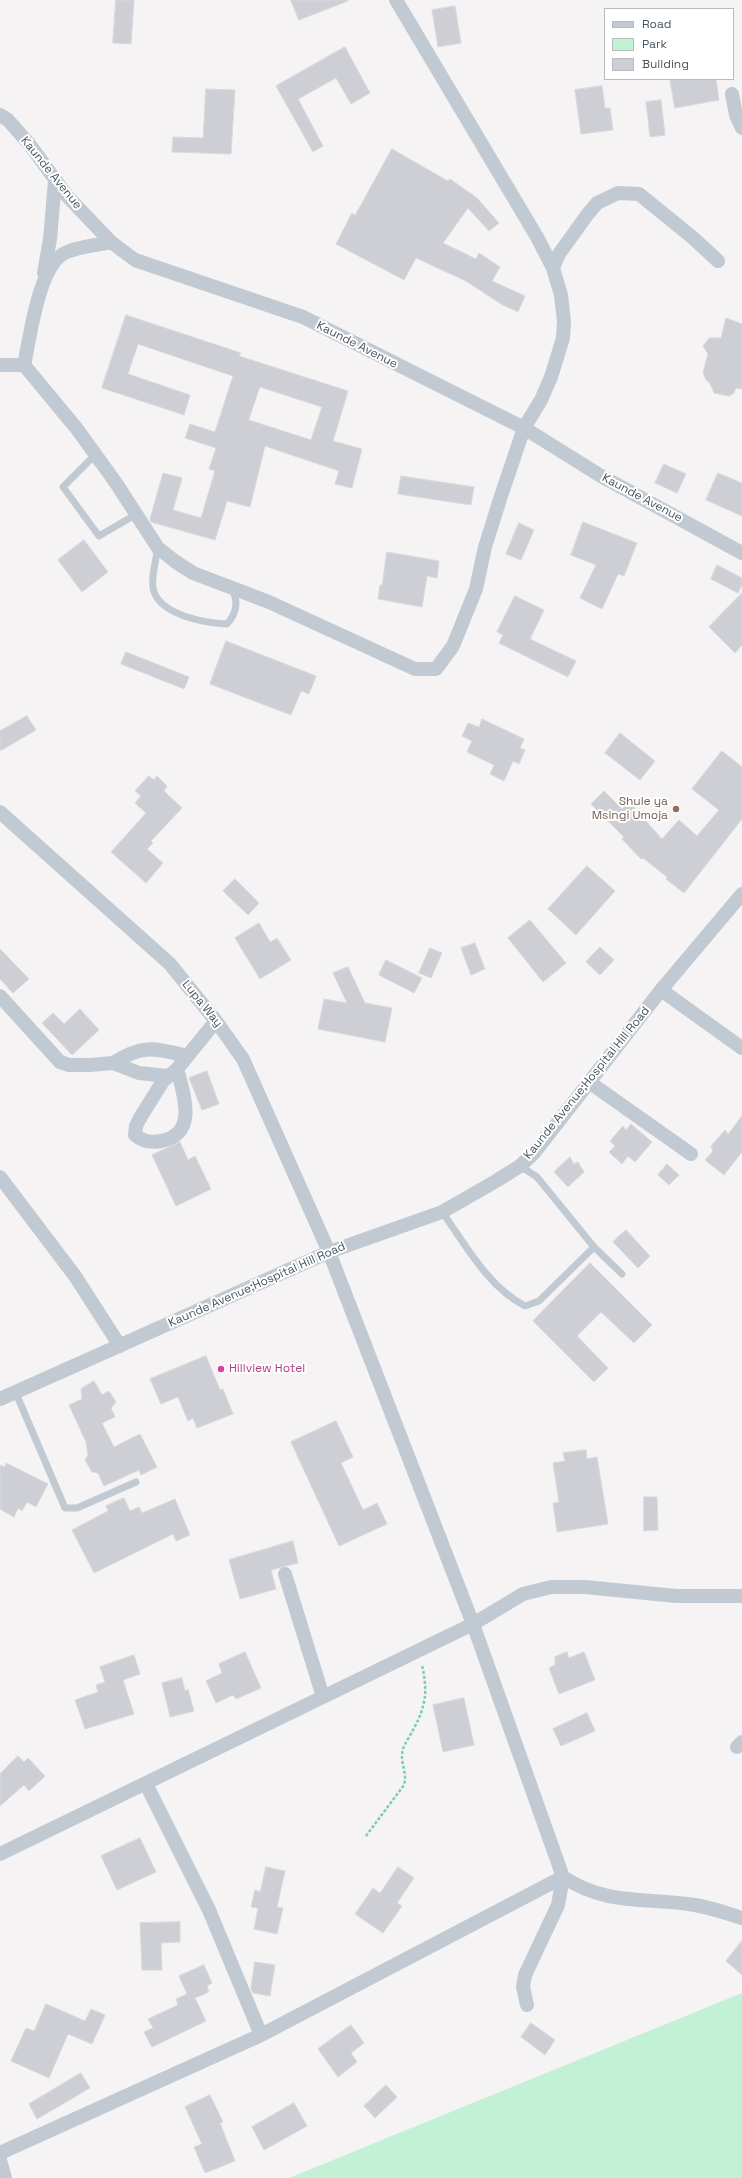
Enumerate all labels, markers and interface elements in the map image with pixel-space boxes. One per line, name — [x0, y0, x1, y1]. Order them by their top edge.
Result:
legend — [604, 8, 734, 80]
text: Road — [642, 16, 671, 32]
text: Park — [642, 36, 667, 52]
text: Building — [642, 56, 689, 72]
street label: Kaunde Avenue — [17, 134, 85, 212]
street label: Kaunde Avenue — [314, 318, 400, 372]
street label: Kaunde Avenue — [599, 471, 685, 525]
place label: Shule ya Msingi Umoja — [592, 795, 668, 823]
marker: Shule ya Msingi Umoja — [671, 804, 681, 814]
street label: Lupa Way — [179, 978, 225, 1030]
street label: Kaunde Avenue;Hospital Hill Road — [521, 1004, 653, 1162]
street label: Kaunde Avenue;Hospital Hill Road — [166, 1239, 348, 1331]
place label: Hillview Hotel — [229, 1362, 305, 1376]
marker: Hillview Hotel — [216, 1364, 226, 1374]

